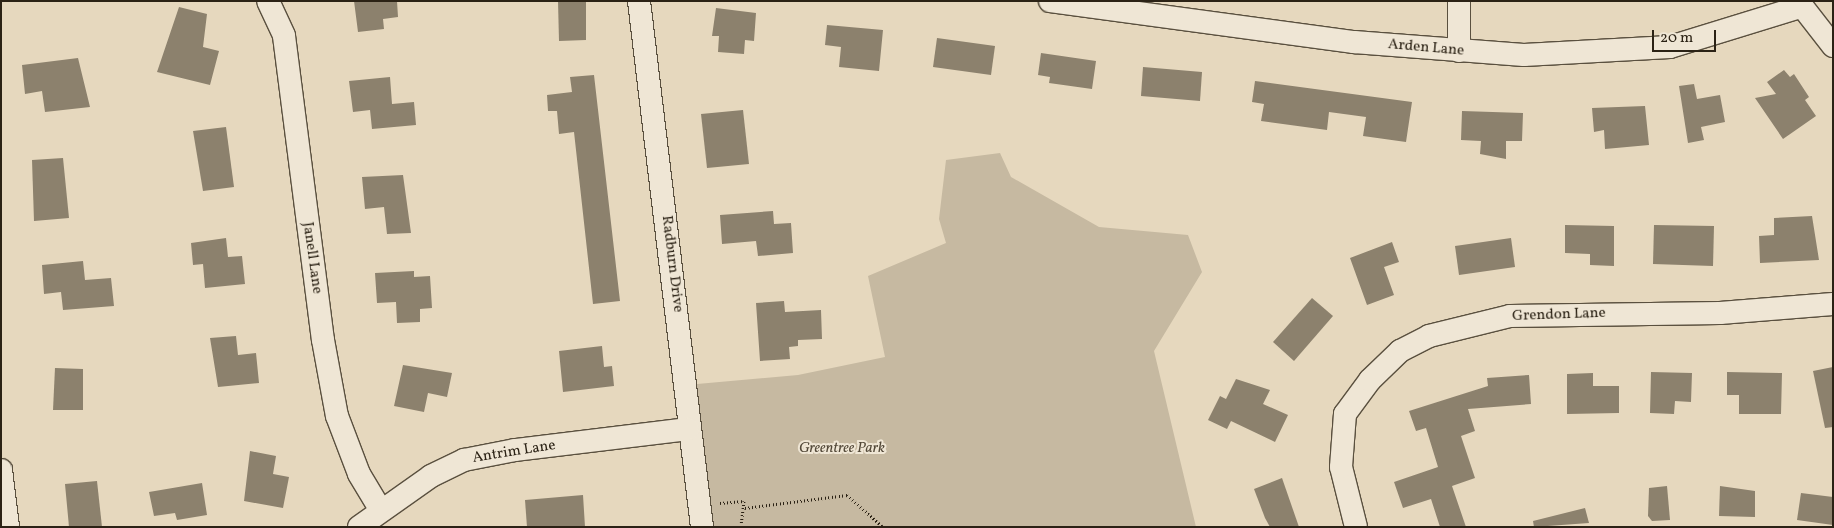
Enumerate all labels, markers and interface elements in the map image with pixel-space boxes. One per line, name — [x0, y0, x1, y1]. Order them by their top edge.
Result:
scale bar — [1654, 20, 1718, 52]
text: 20 m — [1660, 28, 1693, 49]
street label: Arden Lane — [1387, 36, 1465, 60]
street label: Radburn Drive — [657, 214, 687, 314]
street label: Janell Lane — [298, 221, 326, 295]
street label: Grendon Lane — [1512, 304, 1606, 326]
street label: Antrim Lane — [471, 437, 557, 467]
park label: Greentree Park — [799, 440, 885, 458]

